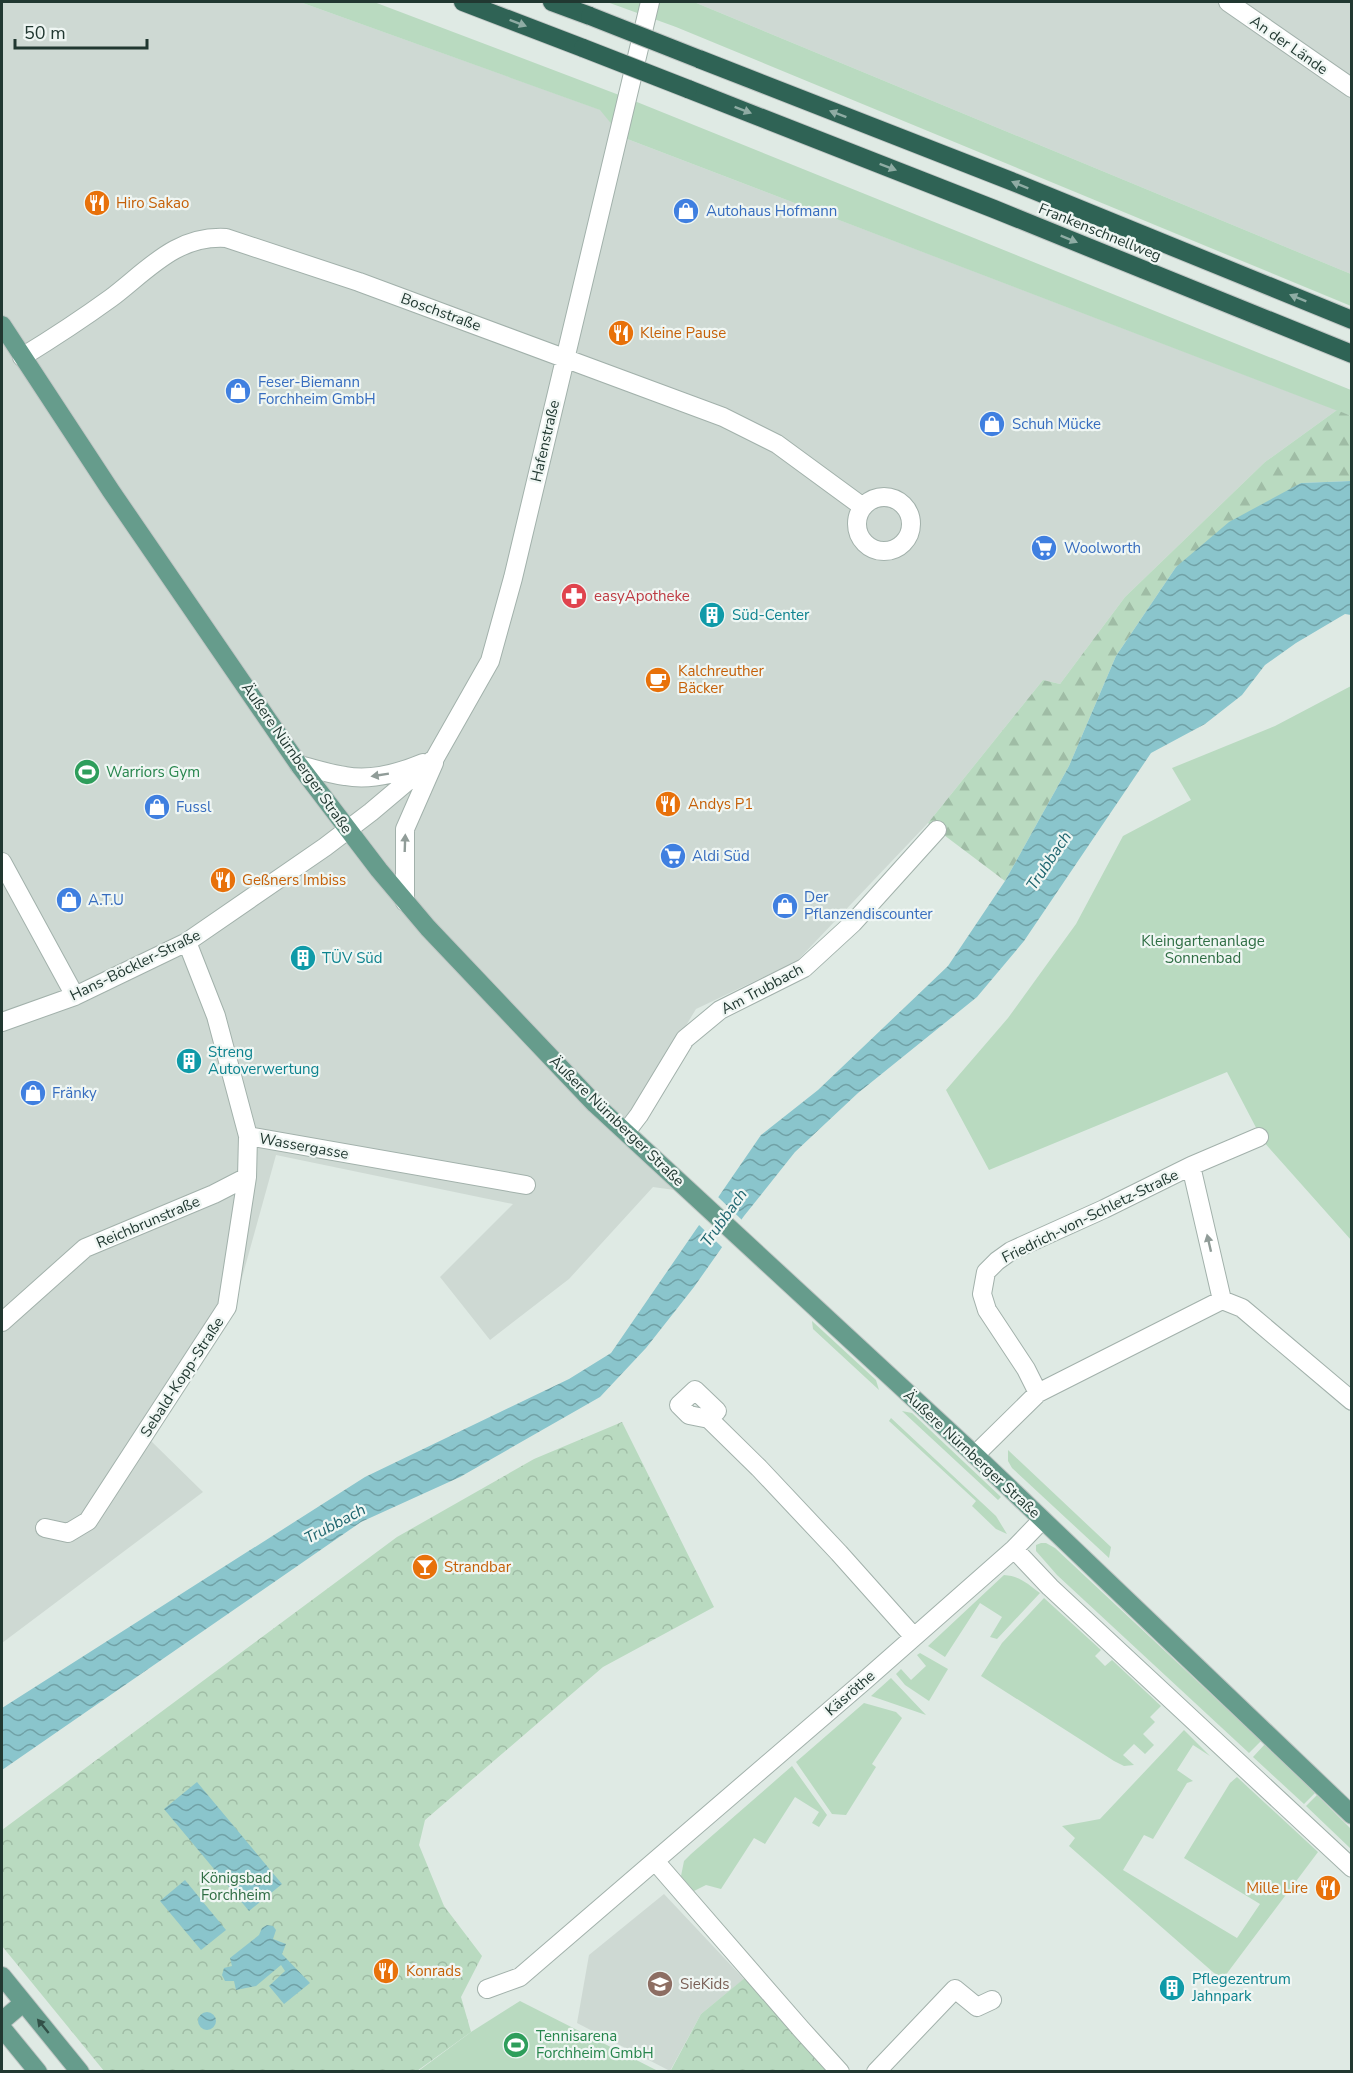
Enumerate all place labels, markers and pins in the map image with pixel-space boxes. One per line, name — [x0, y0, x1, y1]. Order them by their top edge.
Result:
restaurant icon: Hiro Sakao — [82, 188, 112, 218]
place label: Hiro Sakao — [116, 193, 189, 213]
shop icon: Autohaus Hofmann — [671, 196, 701, 226]
place label: Autohaus Hofmann — [706, 201, 837, 221]
restaurant icon: Kleine Pause — [606, 318, 636, 348]
place label: Kleine Pause — [640, 323, 726, 343]
place label: Feser-Biemann Forchheim GmbH — [258, 372, 376, 409]
shop icon: Feser-Biemann Forchheim GmbH — [223, 376, 253, 406]
shop icon: Schuh Mücke — [977, 409, 1007, 439]
place label: Schuh Mücke — [1012, 414, 1101, 434]
supermarket icon: Woolworth — [1029, 533, 1059, 563]
place label: Woolworth — [1064, 538, 1141, 558]
pharmacy icon: easyApotheke — [559, 581, 589, 611]
place label: easyApotheke — [594, 586, 690, 606]
building icon: Süd-Center — [697, 600, 727, 630]
place label: Süd-Center — [732, 605, 810, 625]
place label: Kalchreuther Bäcker — [678, 661, 765, 698]
cafe icon: Kalchreuther Bäcker — [643, 665, 673, 695]
sports icon: Warriors Gym — [72, 757, 102, 787]
place label: Warriors Gym — [106, 762, 200, 782]
restaurant icon: Andys P1 — [653, 789, 683, 819]
shop icon: Fussl — [142, 792, 172, 822]
place label: Andys P1 — [688, 794, 753, 814]
place label: Fussl — [176, 797, 212, 817]
supermarket icon: Aldi Süd — [658, 841, 688, 871]
place label: Aldi Süd — [692, 846, 750, 866]
restaurant icon: Geßners Imbiss — [208, 865, 238, 895]
place label: Geßners Imbiss — [242, 870, 346, 890]
shop icon: A.T.U — [54, 885, 84, 915]
place label: Der Pflanzendiscounter — [804, 887, 933, 924]
place label: A.T.U — [88, 890, 124, 910]
shop icon: Der Pflanzendiscounter — [770, 891, 800, 921]
building icon: TÜV Süd — [288, 943, 318, 973]
place label: TÜV Süd — [322, 948, 383, 968]
place label: Streng Autoverwertung — [208, 1042, 319, 1079]
building icon: Streng Autoverwertung — [174, 1046, 204, 1076]
shop icon: Fränky — [18, 1078, 48, 1108]
place label: Fränky — [52, 1083, 97, 1103]
bar icon: Strandbar — [410, 1552, 440, 1582]
place label: Strandbar — [444, 1557, 512, 1577]
restaurant icon: Mille Lire — [1313, 1873, 1343, 1903]
place label: Mille Lire — [1246, 1878, 1308, 1898]
restaurant icon: Konrads — [371, 1956, 401, 1986]
place label: Konrads — [406, 1961, 461, 1981]
school or university icon: SieKids — [645, 1969, 675, 1999]
place label: Pflegezentrum Jahnpark — [1191, 1969, 1291, 2006]
building icon: Pflegezentrum Jahnpark — [1157, 1973, 1187, 2003]
place label: SieKids — [680, 1974, 730, 1994]
place label: Tennisarena Forchheim GmbH — [536, 2026, 654, 2063]
sports icon: Tennisarena Forchheim GmbH — [501, 2030, 531, 2060]

